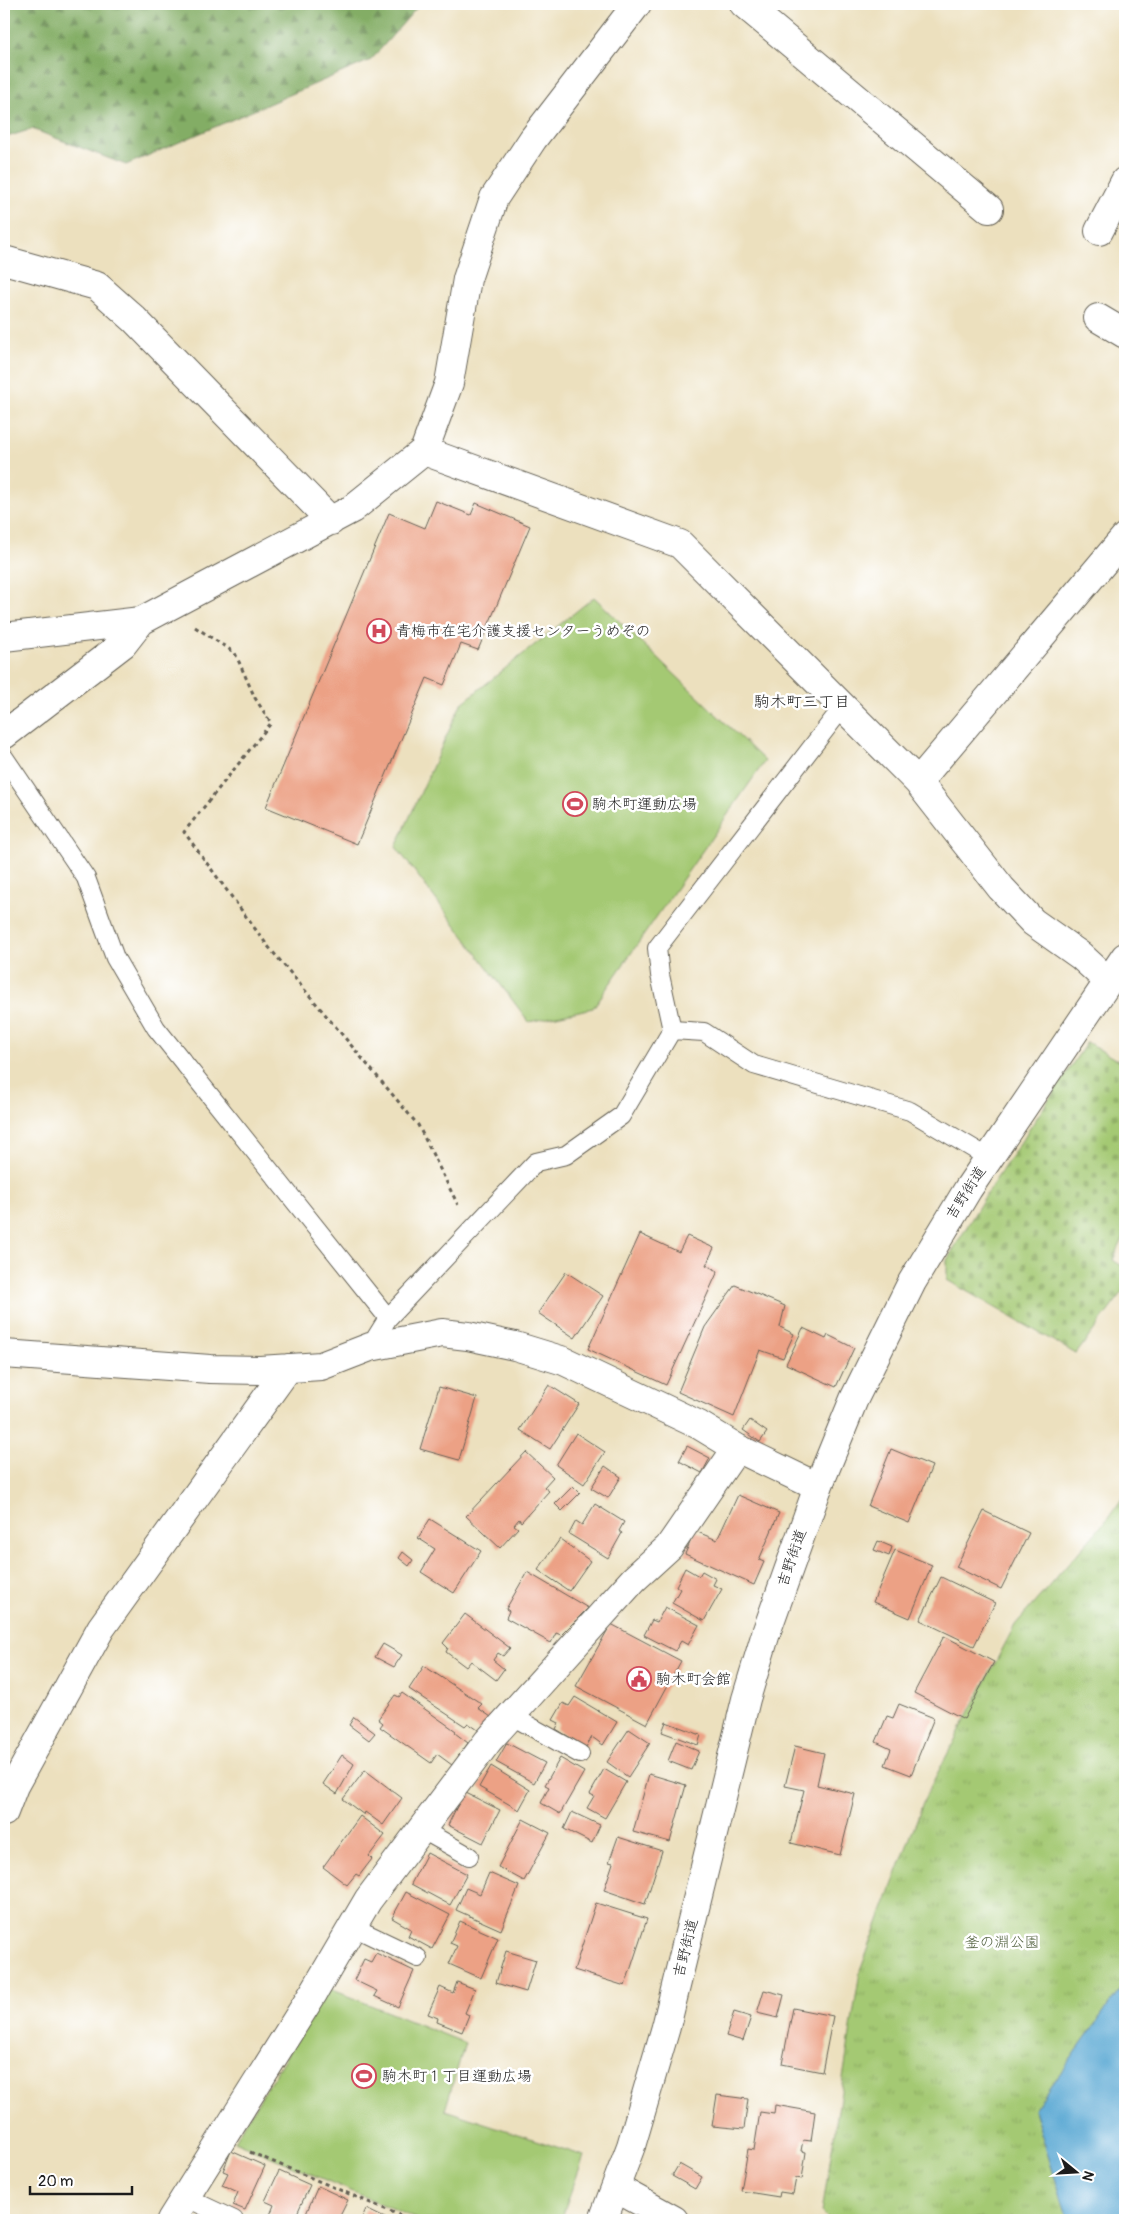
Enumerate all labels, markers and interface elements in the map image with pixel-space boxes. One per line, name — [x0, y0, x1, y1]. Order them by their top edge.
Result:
hospital icon: 青梅市在宅介護支援センターうめぞの — [366, 618, 392, 644]
place label: 青梅市在宅介護支援センターうめぞの — [396, 622, 650, 641]
district label: 駒木町三丁目 — [754, 692, 850, 712]
sports icon: 駒木町運動広場 — [562, 791, 588, 817]
place label: 駒木町運動広場 — [592, 795, 697, 814]
street label: 吉野街道 — [942, 1163, 990, 1223]
street label: 吉野街道 — [773, 1527, 811, 1589]
public building icon: 駒木町会館 — [626, 1666, 652, 1692]
place label: 駒木町会館 — [656, 1670, 731, 1689]
street label: 吉野街道 — [670, 1917, 702, 1979]
park label: 釜の淵公園 — [964, 1933, 1040, 1952]
sports icon: 駒木町１丁目運動広場 — [351, 2063, 377, 2089]
place label: 駒木町１丁目運動広場 — [382, 2067, 532, 2086]
north arrow — [1052, 2146, 1102, 2196]
scale bar — [30, 2164, 132, 2196]
text: N — [1078, 2169, 1097, 2183]
text: 20 m — [38, 2172, 73, 2191]

